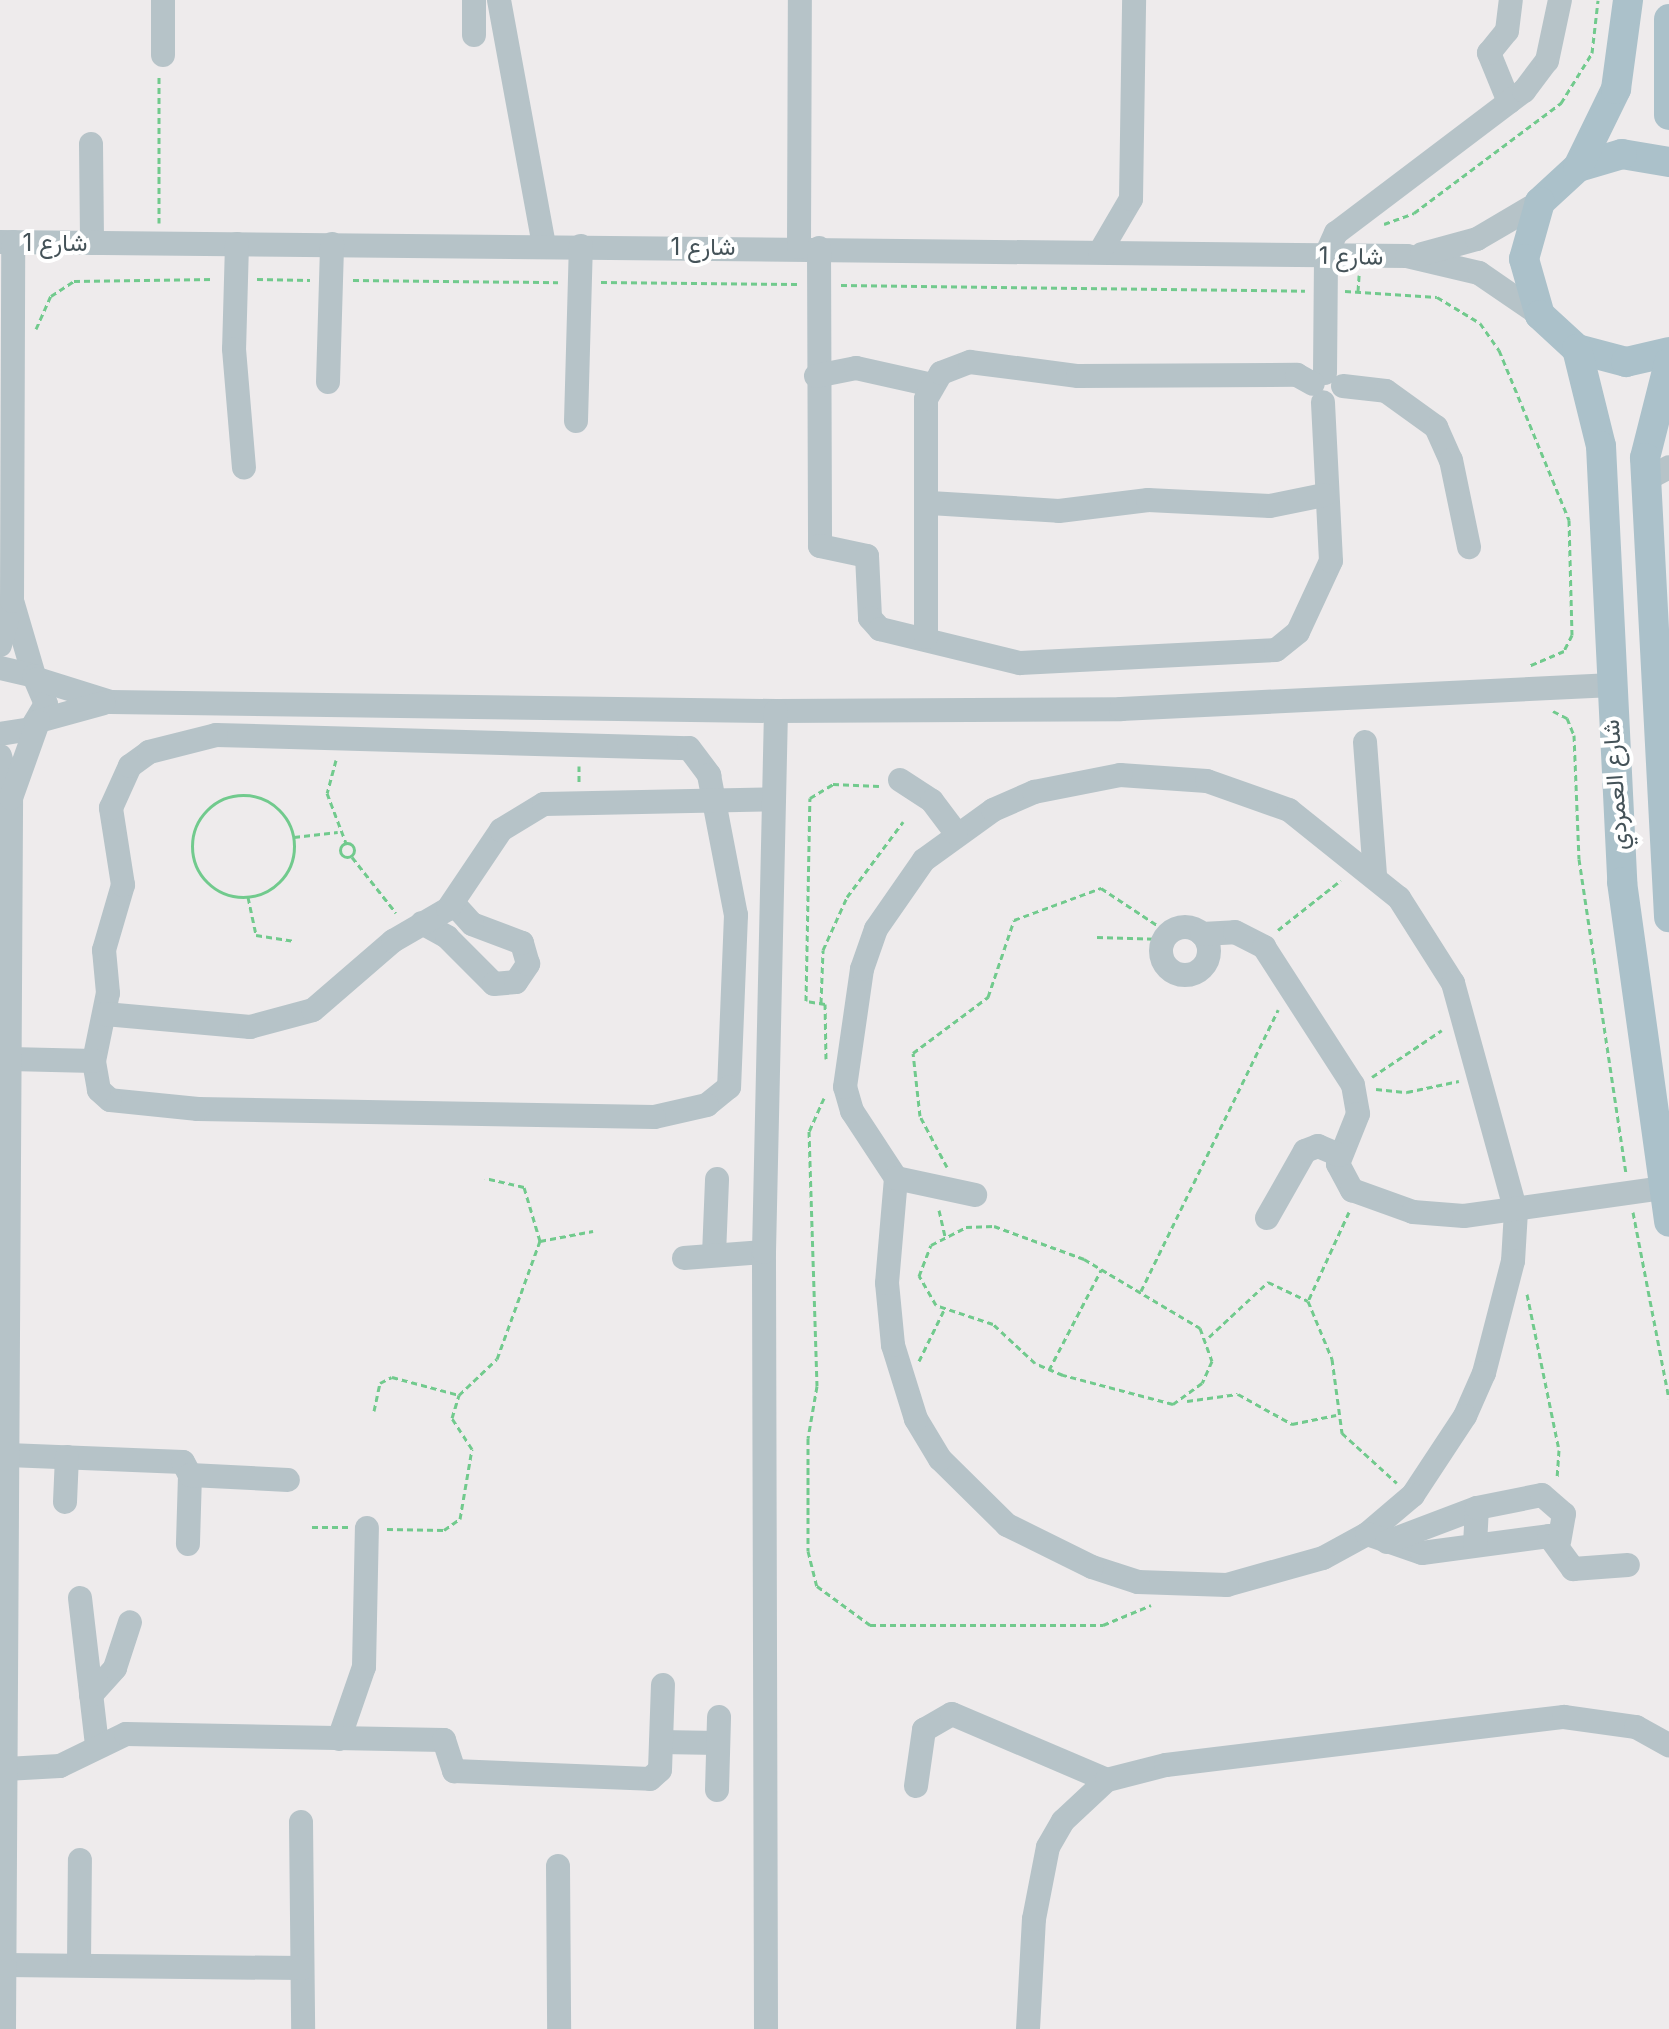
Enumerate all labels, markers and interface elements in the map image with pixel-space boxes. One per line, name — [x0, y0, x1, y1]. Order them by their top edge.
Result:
street label: شارع 1 — [23, 229, 87, 257]
street label: شارع 1 — [671, 233, 735, 261]
street label: شارع 1 — [1318, 241, 1384, 271]
street label: شارع العمردي — [1596, 719, 1634, 851]

